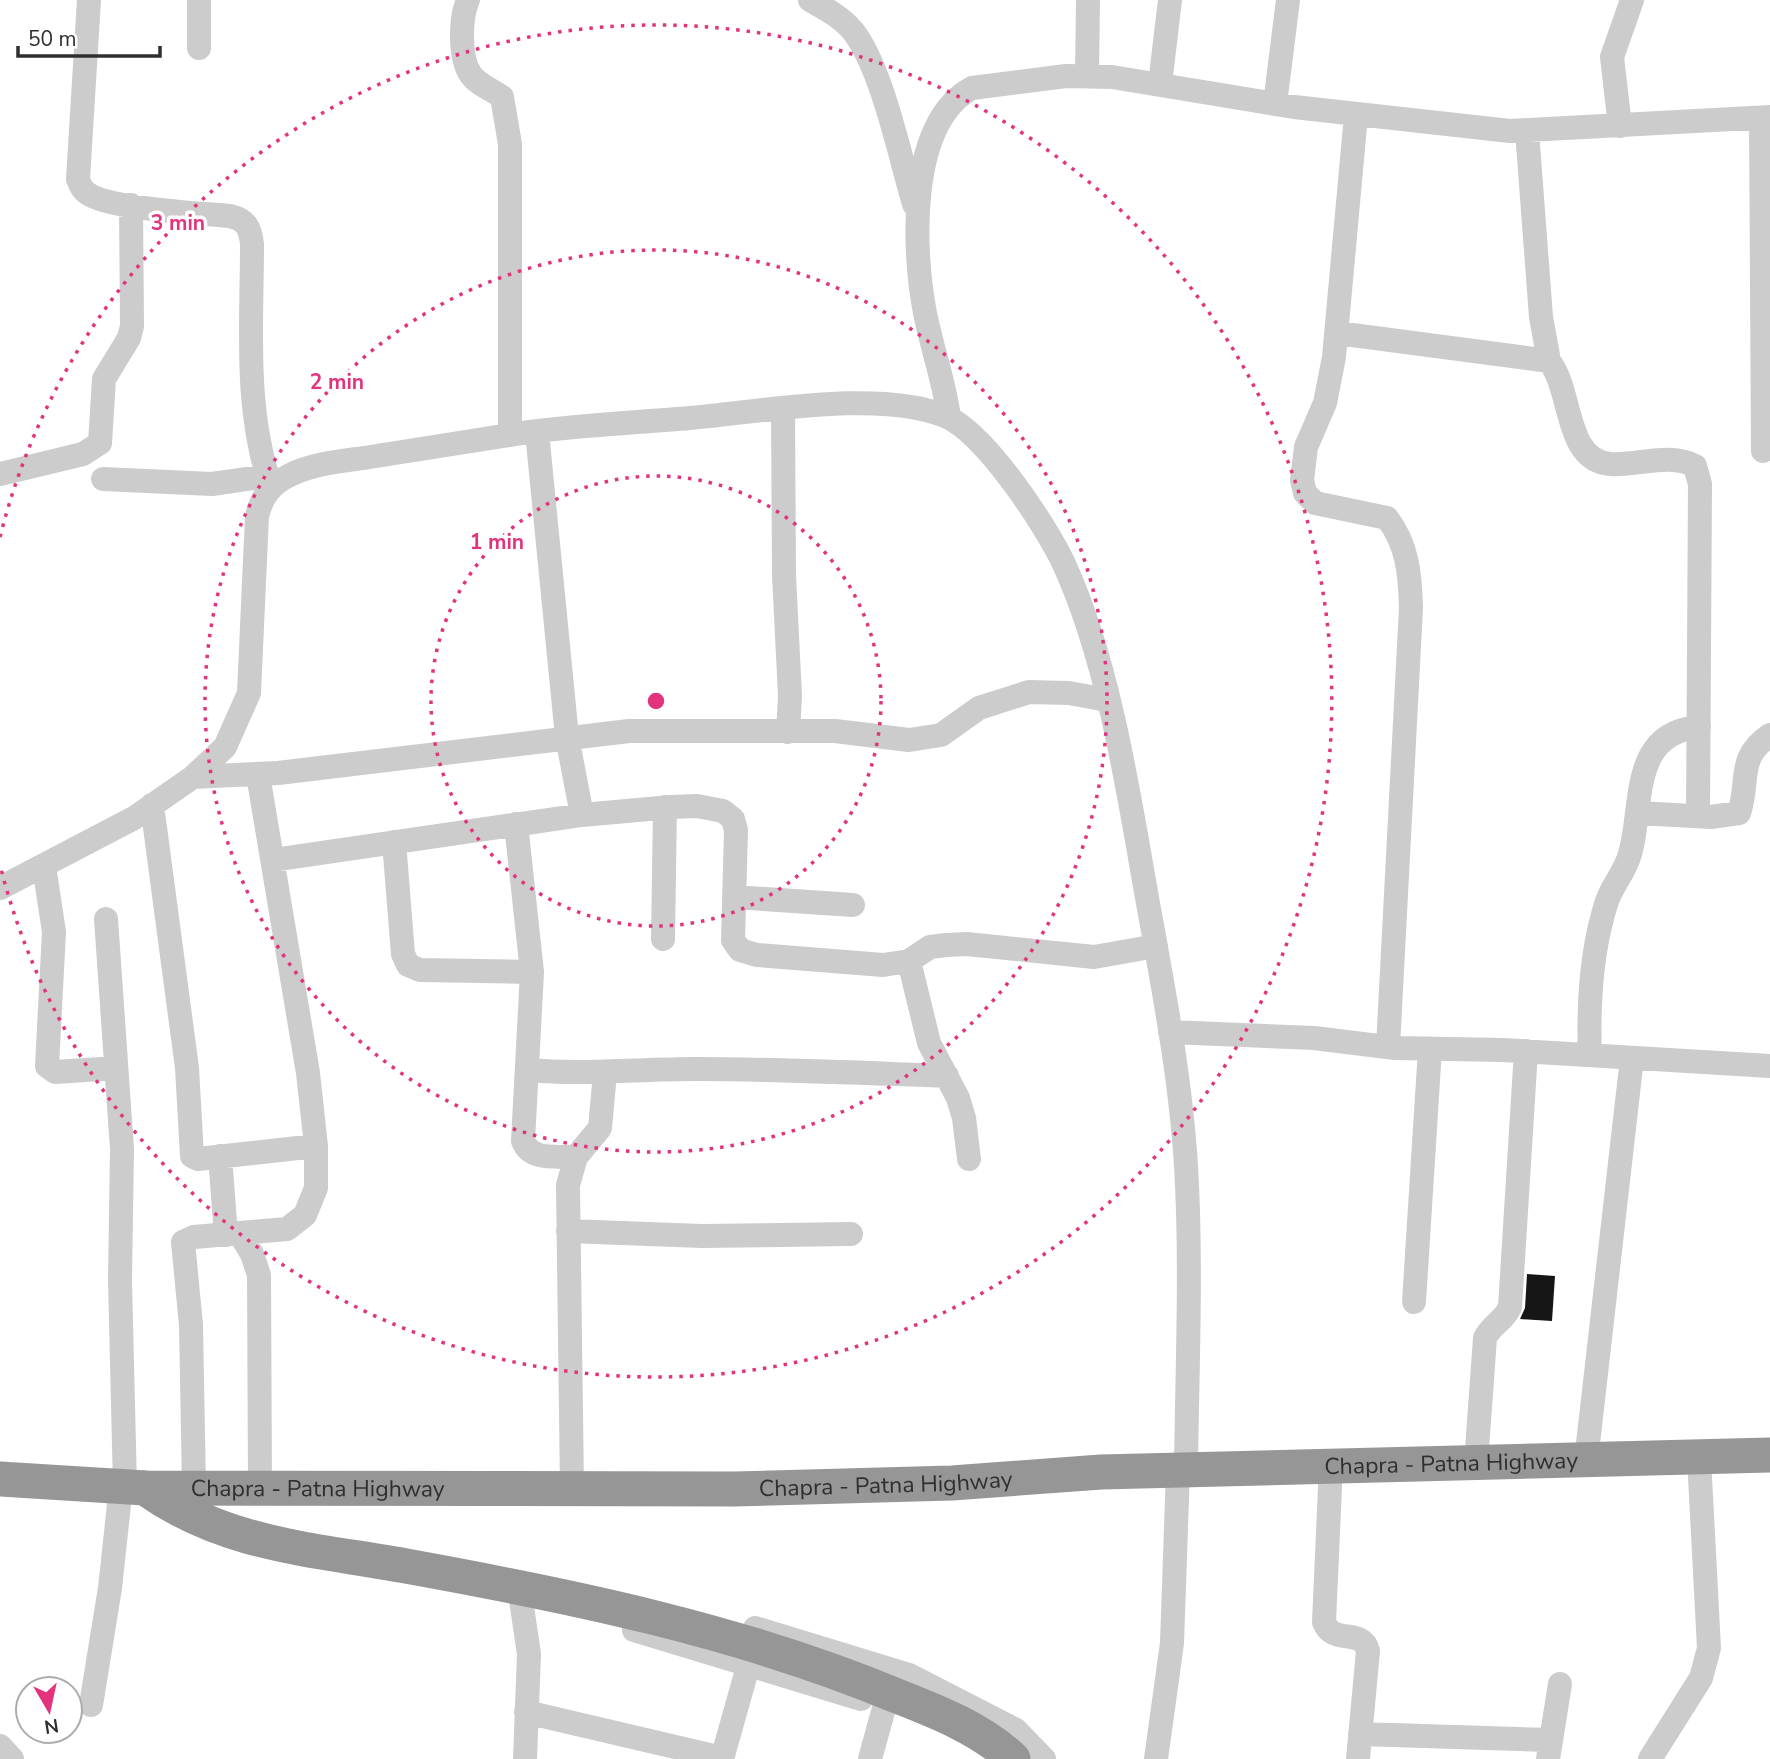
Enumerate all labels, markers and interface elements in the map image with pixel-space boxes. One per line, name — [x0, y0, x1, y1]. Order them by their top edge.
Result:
scale bar — [18, 14, 159, 58]
text: 50 m — [28, 25, 77, 53]
text: 3 min — [151, 209, 205, 237]
text: 2 min — [310, 368, 364, 396]
text: 1 min — [470, 528, 524, 556]
centre of rings — [644, 689, 668, 713]
street label: Chapra - Patna Highway — [1324, 1445, 1579, 1482]
street label: Chapra - Patna Highway — [758, 1464, 1014, 1504]
street label: Chapra - Patna Highway — [191, 1473, 445, 1505]
north arrow — [14, 1675, 84, 1745]
text: N — [42, 1712, 61, 1740]

